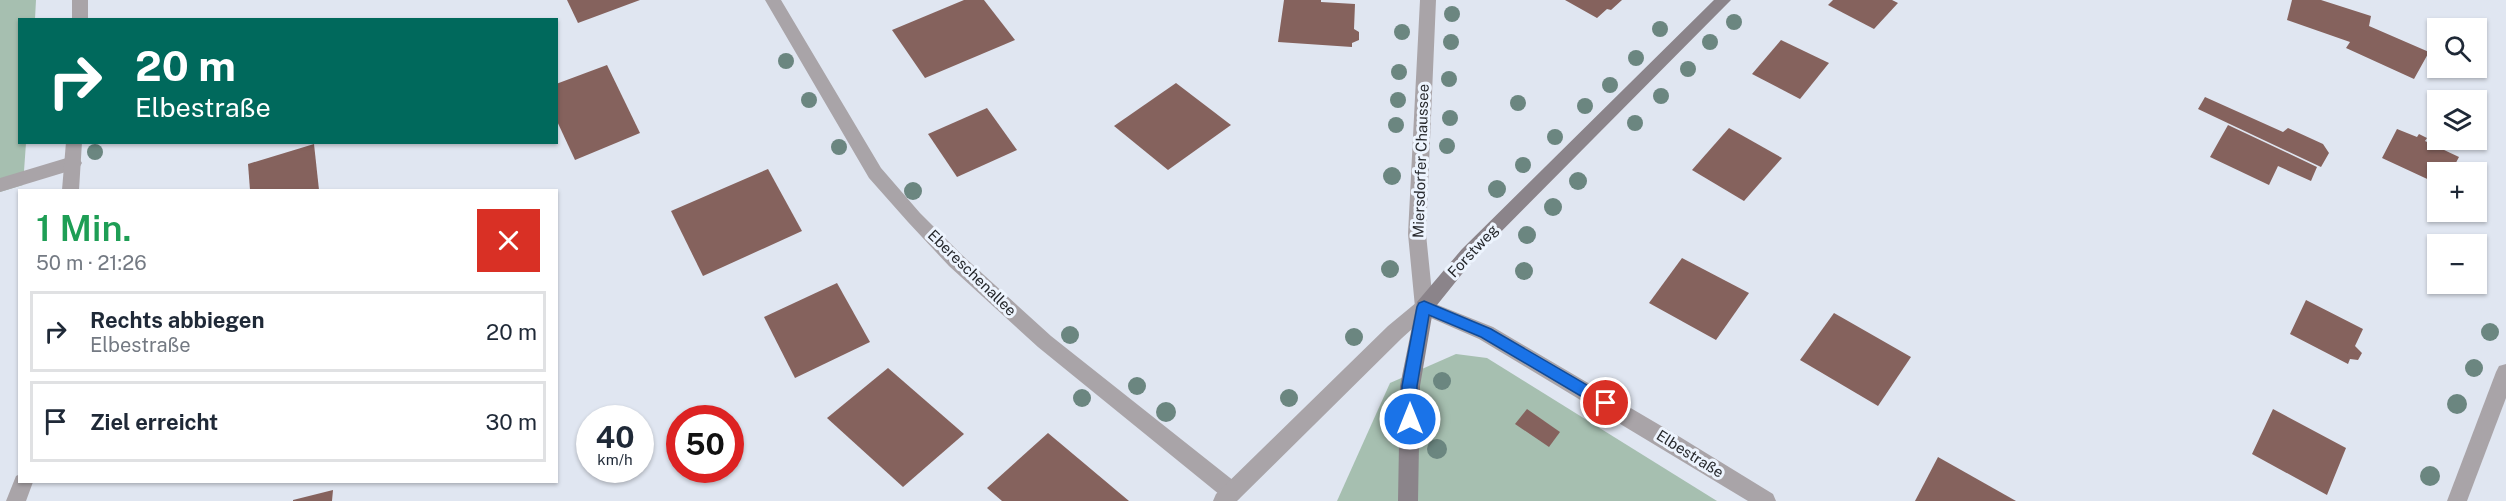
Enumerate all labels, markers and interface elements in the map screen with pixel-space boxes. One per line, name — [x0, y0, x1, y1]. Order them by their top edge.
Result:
map controls — [2427, 18, 2487, 294]
button: search — [2427, 18, 2487, 78]
text: 20 m — [135, 41, 236, 90]
icon: right — [36, 42, 114, 120]
street label: Miersdorfer Chaussee — [1409, 84, 1432, 238]
button: layers — [2427, 90, 2487, 150]
text: Elbestraße — [135, 91, 271, 123]
button: + — [2427, 162, 2487, 222]
text: 1 Min. — [36, 207, 132, 249]
button: close — [477, 209, 540, 272]
street label: Forstweg — [1444, 221, 1501, 280]
street label: Ebereschenallee — [925, 226, 1020, 319]
button: − — [2427, 234, 2487, 294]
text: 50 m · 21:26 — [36, 251, 147, 275]
text: Rechts abbiegen — [90, 307, 265, 333]
icon: right — [39, 315, 72, 348]
text: 20 m — [486, 319, 537, 345]
text: Elbestraße — [90, 333, 191, 357]
pin — [1580, 377, 1631, 428]
icon: arrive — [1589, 386, 1622, 419]
position arrow — [1378, 387, 1442, 451]
icon: arrive — [39, 405, 72, 438]
speed limit sign: 50 — [666, 405, 744, 483]
text: Ziel erreicht — [90, 409, 218, 435]
text: 30 m — [485, 409, 537, 435]
text: 40 — [595, 419, 635, 455]
street label: Elbestraße — [1654, 426, 1727, 481]
text: km/h — [597, 451, 633, 468]

